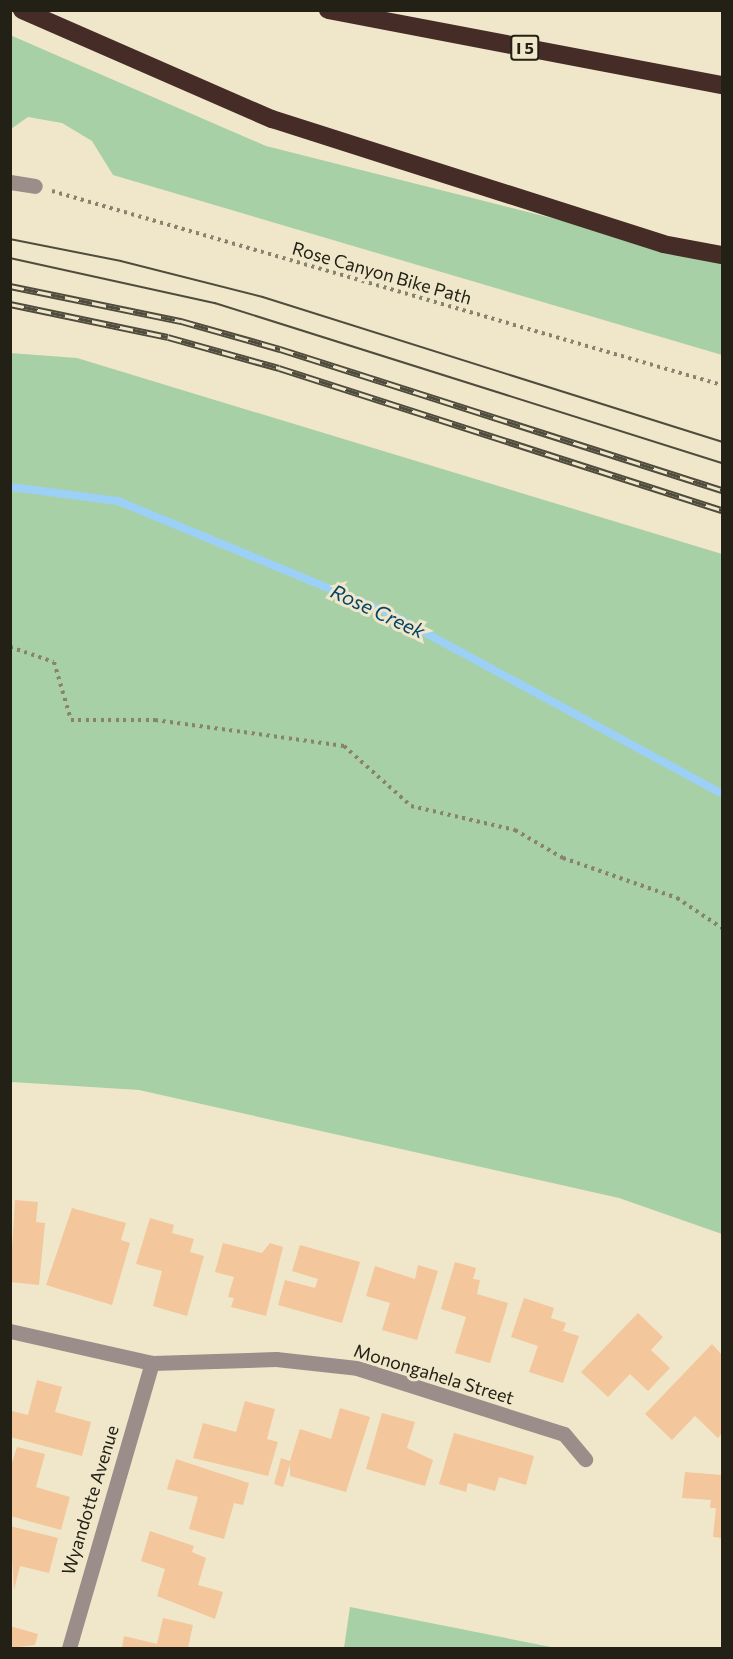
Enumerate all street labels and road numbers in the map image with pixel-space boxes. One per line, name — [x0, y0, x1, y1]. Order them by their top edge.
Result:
road number: I 5 — [510, 35, 540, 61]
street label: Rose Canyon Bike Path — [290, 237, 474, 309]
street label: Monongahela Street — [351, 1339, 517, 1409]
street label: Wyandotte Avenue — [57, 1423, 123, 1577]

